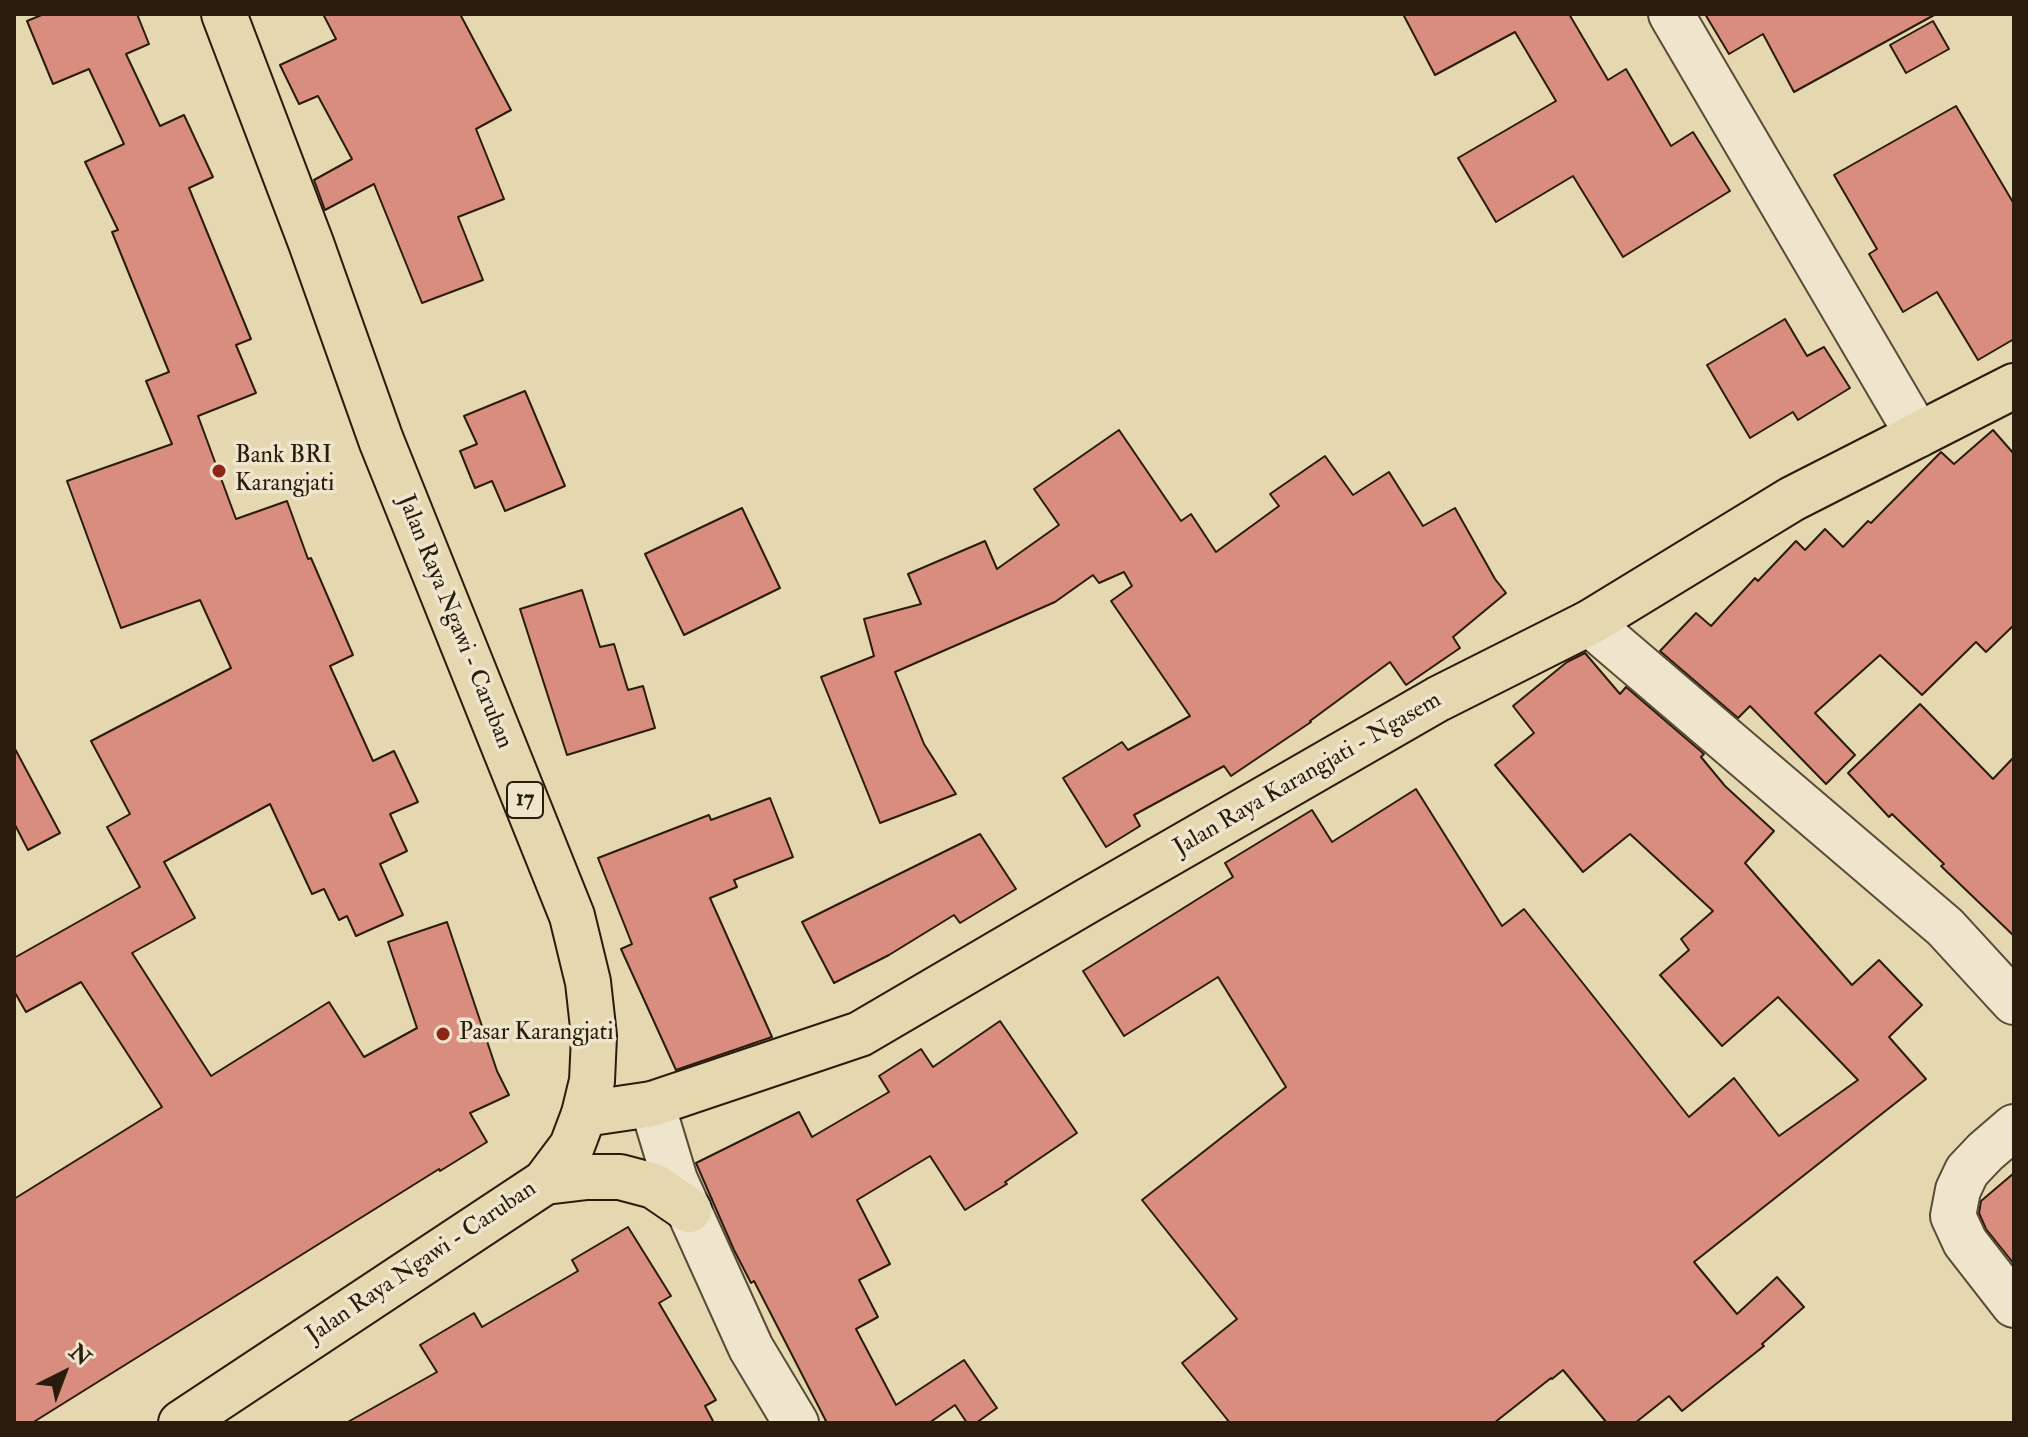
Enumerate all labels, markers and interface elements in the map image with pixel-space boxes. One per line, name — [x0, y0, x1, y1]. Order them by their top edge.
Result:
place label: Bank BRI Karangjati — [235, 443, 334, 499]
marker: Bank BRI Karangjati — [210, 462, 228, 480]
street label: Jalan Raya Ngawi - Caruban — [390, 491, 518, 753]
street label: Jalan Raya Karangjati - Ngasem — [1169, 687, 1447, 863]
road number: 17 — [507, 782, 543, 818]
place label: Pasar Karangjati — [459, 1020, 614, 1048]
marker: Pasar Karangjati — [434, 1025, 452, 1043]
street label: Jalan Raya Ngawi - Caruban — [302, 1175, 542, 1351]
north arrow — [24, 1333, 104, 1413]
text: N — [63, 1338, 97, 1372]

